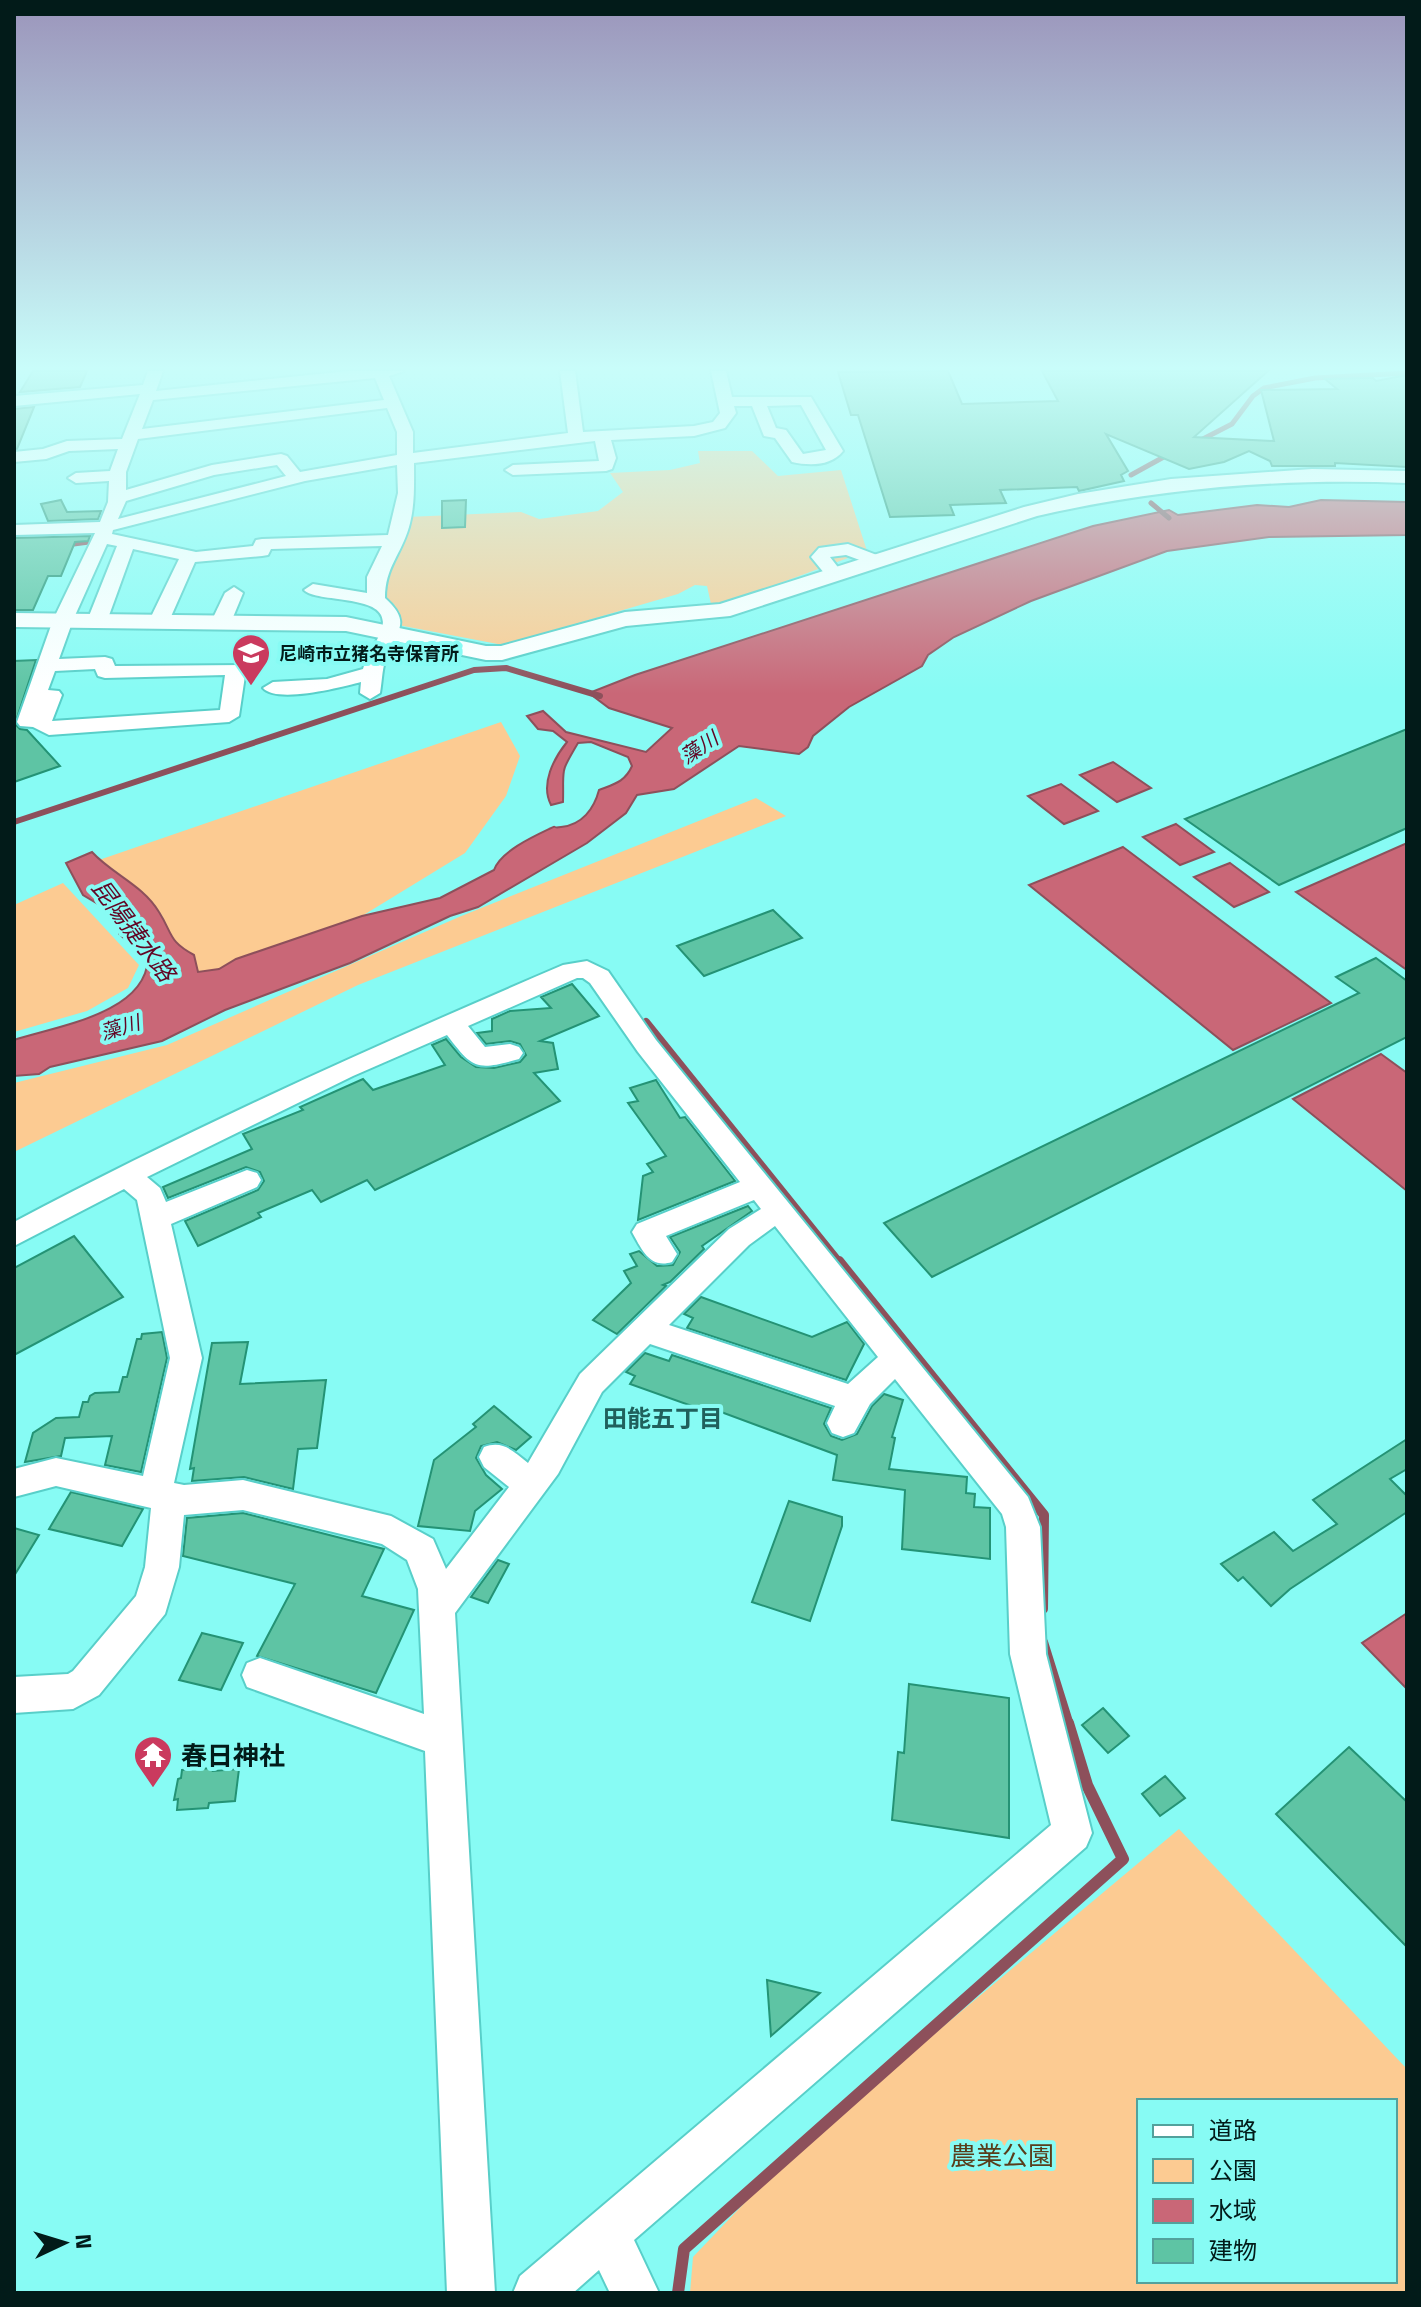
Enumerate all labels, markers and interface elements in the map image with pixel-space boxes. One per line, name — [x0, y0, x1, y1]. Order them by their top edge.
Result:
school or university icon: 尼崎市立猪名寺保育所 — [230, 632, 272, 687]
place label: 尼崎市立猪名寺保育所 — [279, 640, 459, 667]
water label: 藻川 — [674, 722, 726, 771]
water label: 昆陽捷水路 — [84, 871, 186, 990]
water label: 藻川 — [96, 1006, 146, 1048]
district label: 田能五丁目 — [603, 1400, 723, 1436]
temple icon: 春日神社 — [132, 1734, 174, 1789]
place label: 春日神社 — [181, 1736, 285, 1775]
legend — [1137, 2099, 1397, 2283]
text: 道路 — [1209, 2112, 1257, 2148]
park label: 農業公園 — [950, 2136, 1054, 2175]
text: 公園 — [1209, 2152, 1257, 2188]
text: 水域 — [1209, 2192, 1257, 2228]
north arrow — [24, 2203, 104, 2283]
text: 建物 — [1209, 2232, 1257, 2268]
text: N — [66, 2233, 101, 2250]

